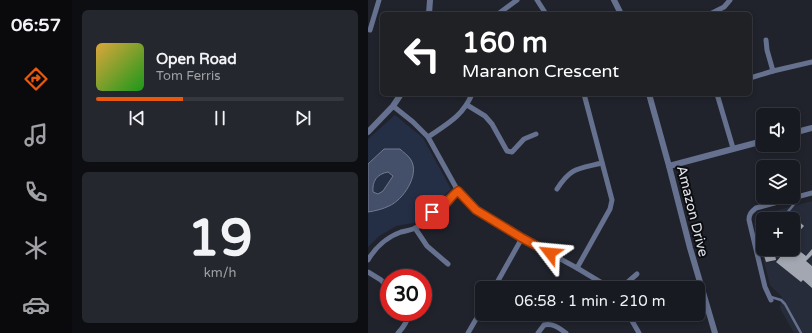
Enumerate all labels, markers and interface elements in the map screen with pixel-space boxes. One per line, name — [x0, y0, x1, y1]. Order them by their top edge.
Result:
text: 06:57 — [11, 14, 61, 36]
text: 160 m — [462, 26, 548, 60]
icon: left — [396, 28, 448, 80]
text: Open Road — [156, 50, 237, 68]
text: Maranon Crescent — [462, 60, 619, 82]
icon: directions — [22, 65, 50, 93]
text: Tom Ferris — [156, 68, 220, 84]
icon: previous — [126, 107, 148, 129]
icon: pause — [209, 107, 231, 129]
icon: next — [292, 107, 314, 129]
map controls — [756, 108, 800, 256]
button: sound — [756, 108, 800, 152]
icon: music — [22, 121, 50, 149]
button: layers — [756, 160, 800, 204]
street label: Amazon Drive — [673, 164, 712, 258]
icon: phone — [22, 178, 50, 206]
pin — [415, 195, 449, 229]
icon: arrive — [421, 201, 443, 223]
text: 19 — [187, 207, 253, 270]
button: + — [756, 212, 800, 256]
position arrow — [529, 232, 571, 274]
icon: climate — [22, 234, 50, 262]
text: km/h — [204, 265, 236, 281]
speed limit sign: 30 — [380, 269, 432, 321]
icon: car — [22, 291, 50, 319]
text: 06:58 · 1 min · 210 m — [515, 292, 665, 310]

